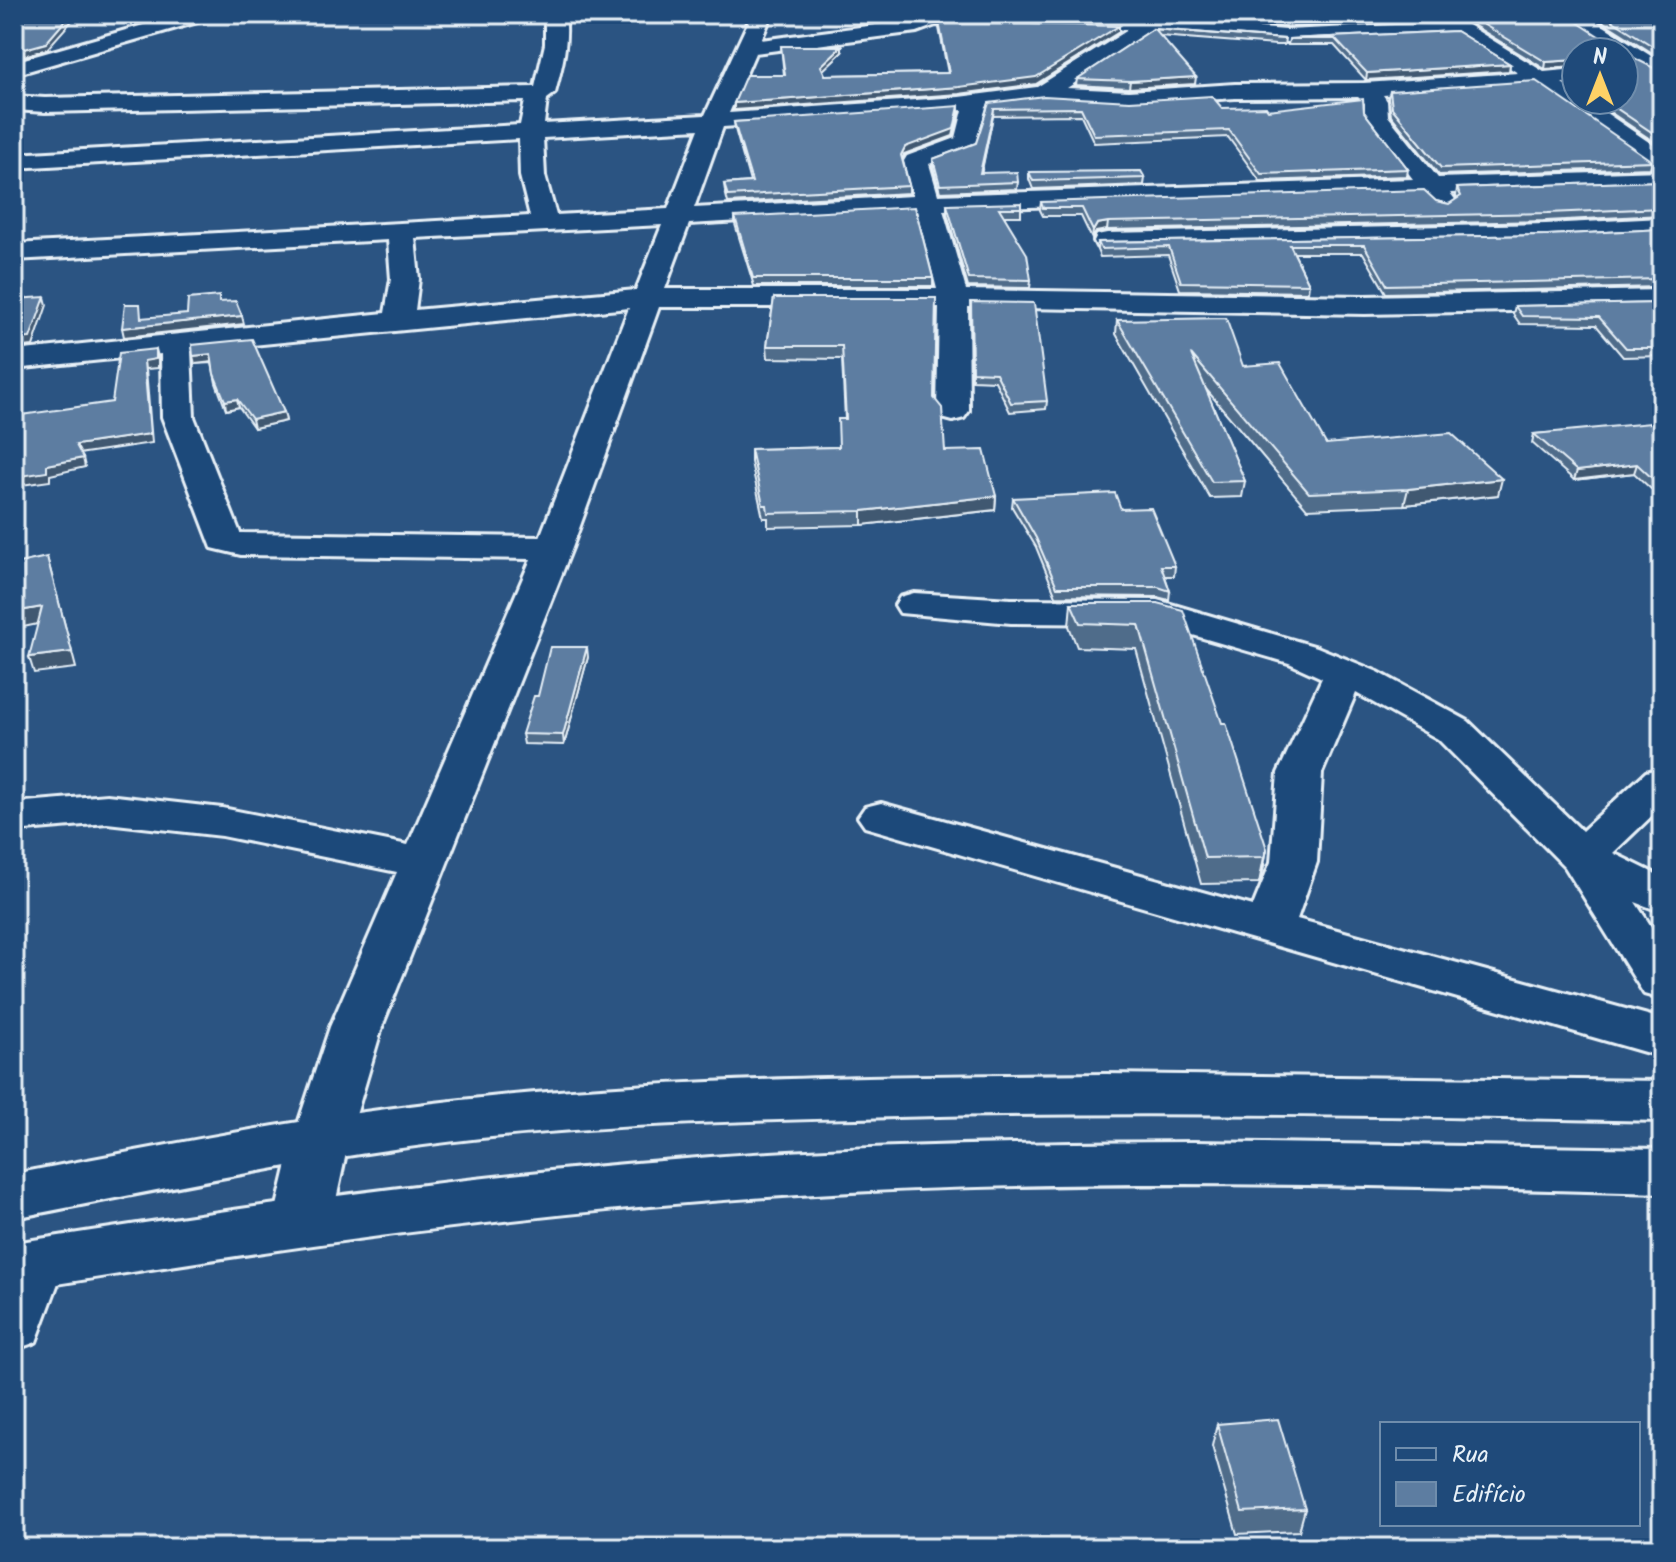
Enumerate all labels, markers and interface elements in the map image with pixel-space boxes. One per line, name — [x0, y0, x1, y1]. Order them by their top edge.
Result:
north arrow — [1560, 36, 1640, 116]
text: N — [1593, 41, 1607, 76]
legend — [1380, 1422, 1640, 1526]
text: Rua — [1452, 1436, 1489, 1475]
text: Edifício — [1452, 1476, 1526, 1515]

